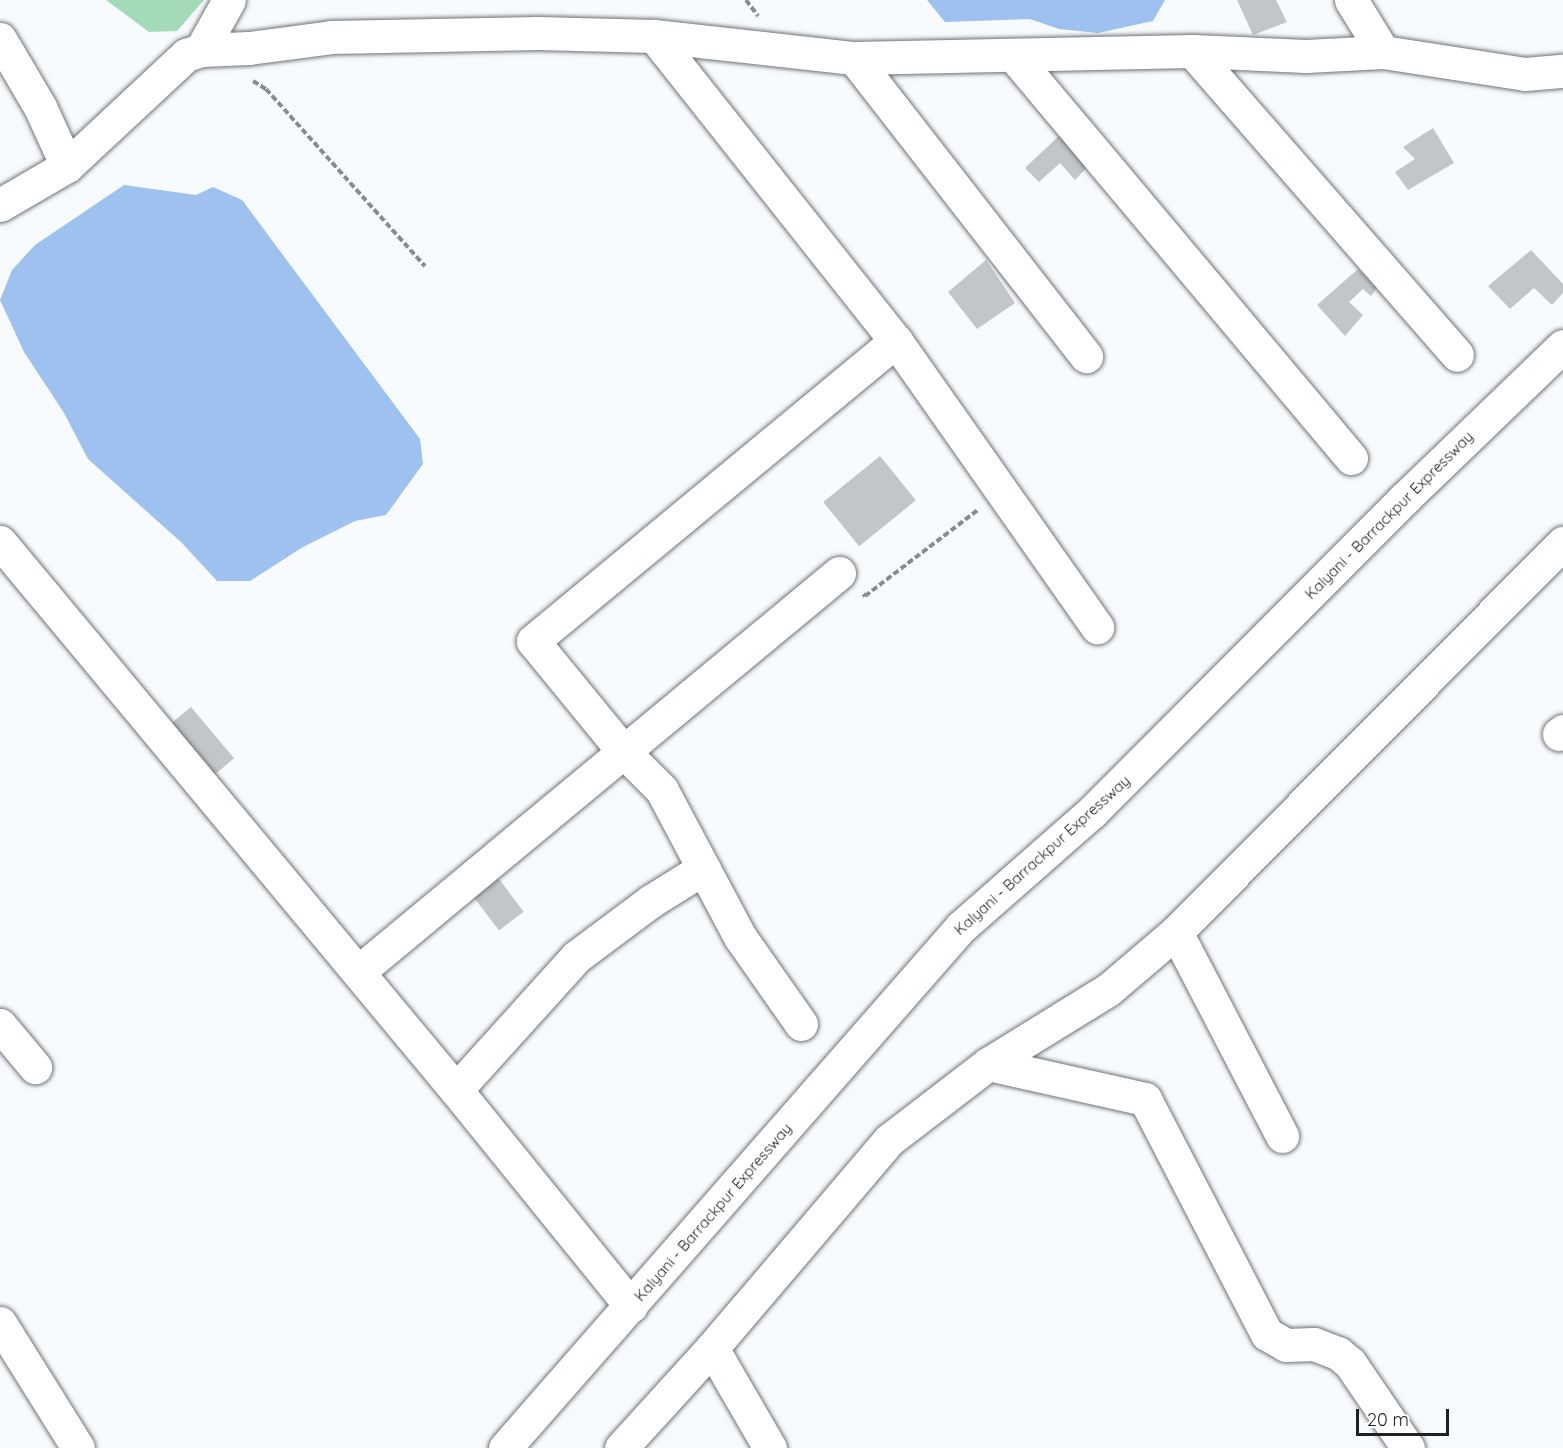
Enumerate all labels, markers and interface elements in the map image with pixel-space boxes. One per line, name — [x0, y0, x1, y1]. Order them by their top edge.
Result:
street label: Kalyani - Barrackpur Expressway — [1301, 427, 1477, 603]
street label: Kalyani - Barrackpur Expressway — [950, 771, 1134, 939]
street label: Kalyani - Barrackpur Expressway — [631, 1119, 795, 1305]
scale bar — [1359, 1397, 1452, 1435]
text: 20 m — [1367, 1408, 1409, 1431]

